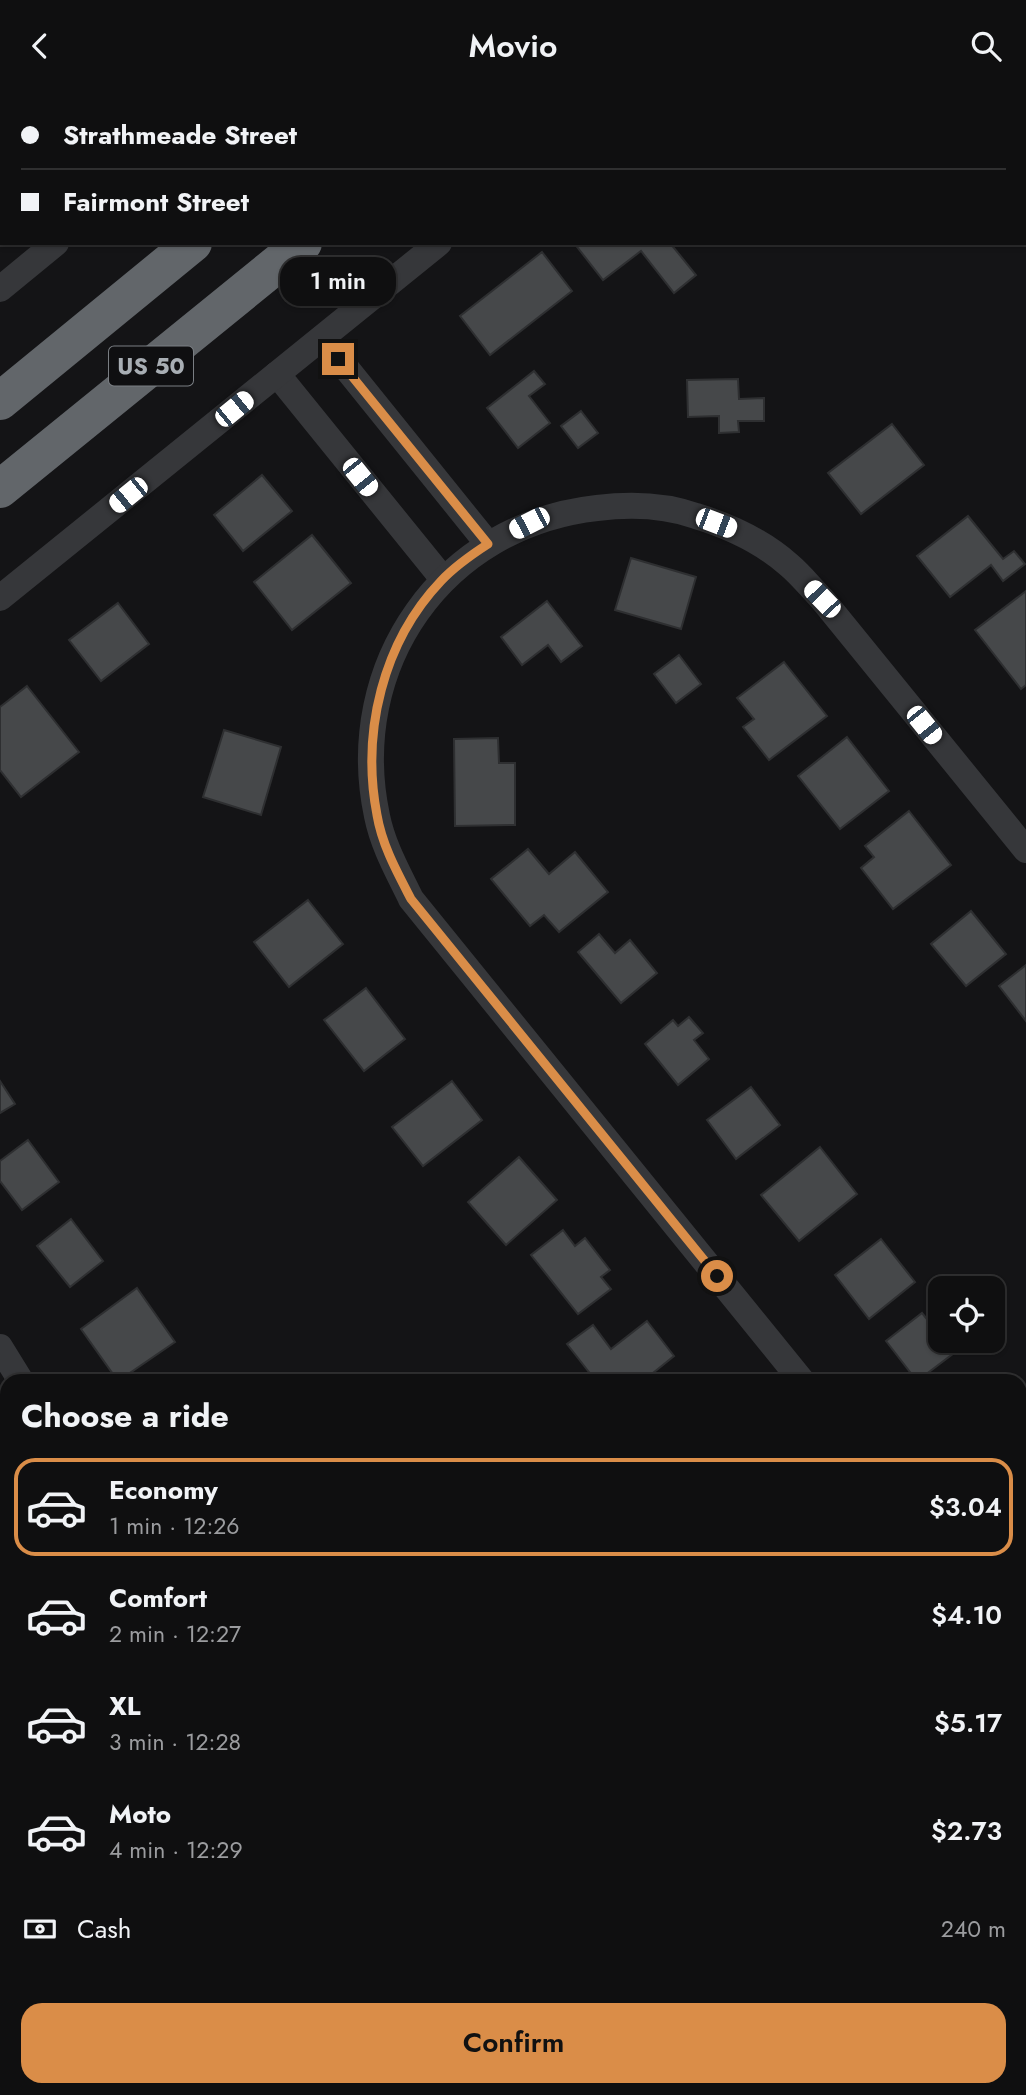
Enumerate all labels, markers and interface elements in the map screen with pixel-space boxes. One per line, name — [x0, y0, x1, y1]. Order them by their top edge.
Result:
text: Movio — [469, 23, 557, 69]
icon: back — [21, 27, 59, 65]
icon: search — [967, 27, 1005, 65]
text: Strathmeade Street — [63, 116, 297, 154]
text: Fairmont Street — [63, 183, 249, 221]
callout: 1 min — [280, 257, 396, 307]
text: 1 min — [310, 264, 366, 298]
route end — [322, 343, 354, 375]
road number: US 50 — [109, 347, 193, 385]
car — [212, 388, 257, 430]
car — [339, 454, 382, 500]
car — [106, 474, 151, 516]
car — [506, 504, 553, 542]
car — [693, 506, 740, 540]
car — [800, 577, 845, 621]
car — [903, 702, 946, 748]
route start — [701, 1260, 733, 1292]
map controls — [928, 1276, 1005, 1353]
button: locate — [928, 1276, 1005, 1353]
text: Choose a ride — [21, 1393, 229, 1439]
text: Economy — [109, 1471, 218, 1509]
icon: car — [25, 1476, 88, 1539]
text: $3.04 — [929, 1488, 1002, 1526]
text: 1 min · 12:26 — [109, 1509, 240, 1543]
text: Comfort — [109, 1579, 207, 1617]
icon: car — [25, 1584, 88, 1647]
text: $4.10 — [931, 1596, 1002, 1634]
text: 2 min · 12:27 — [109, 1617, 241, 1651]
text: XL — [109, 1687, 141, 1725]
icon: car — [25, 1692, 88, 1755]
text: $5.17 — [934, 1704, 1002, 1742]
text: 3 min · 12:28 — [109, 1725, 241, 1759]
text: Moto — [109, 1795, 171, 1833]
icon: car — [25, 1800, 88, 1863]
text: $2.73 — [931, 1812, 1002, 1850]
text: 4 min · 12:29 — [109, 1833, 243, 1867]
icon: cash — [21, 1910, 59, 1948]
text: Cash — [77, 1910, 131, 1948]
text: 240 m — [941, 1912, 1006, 1946]
button: Confirm — [21, 2003, 1006, 2083]

